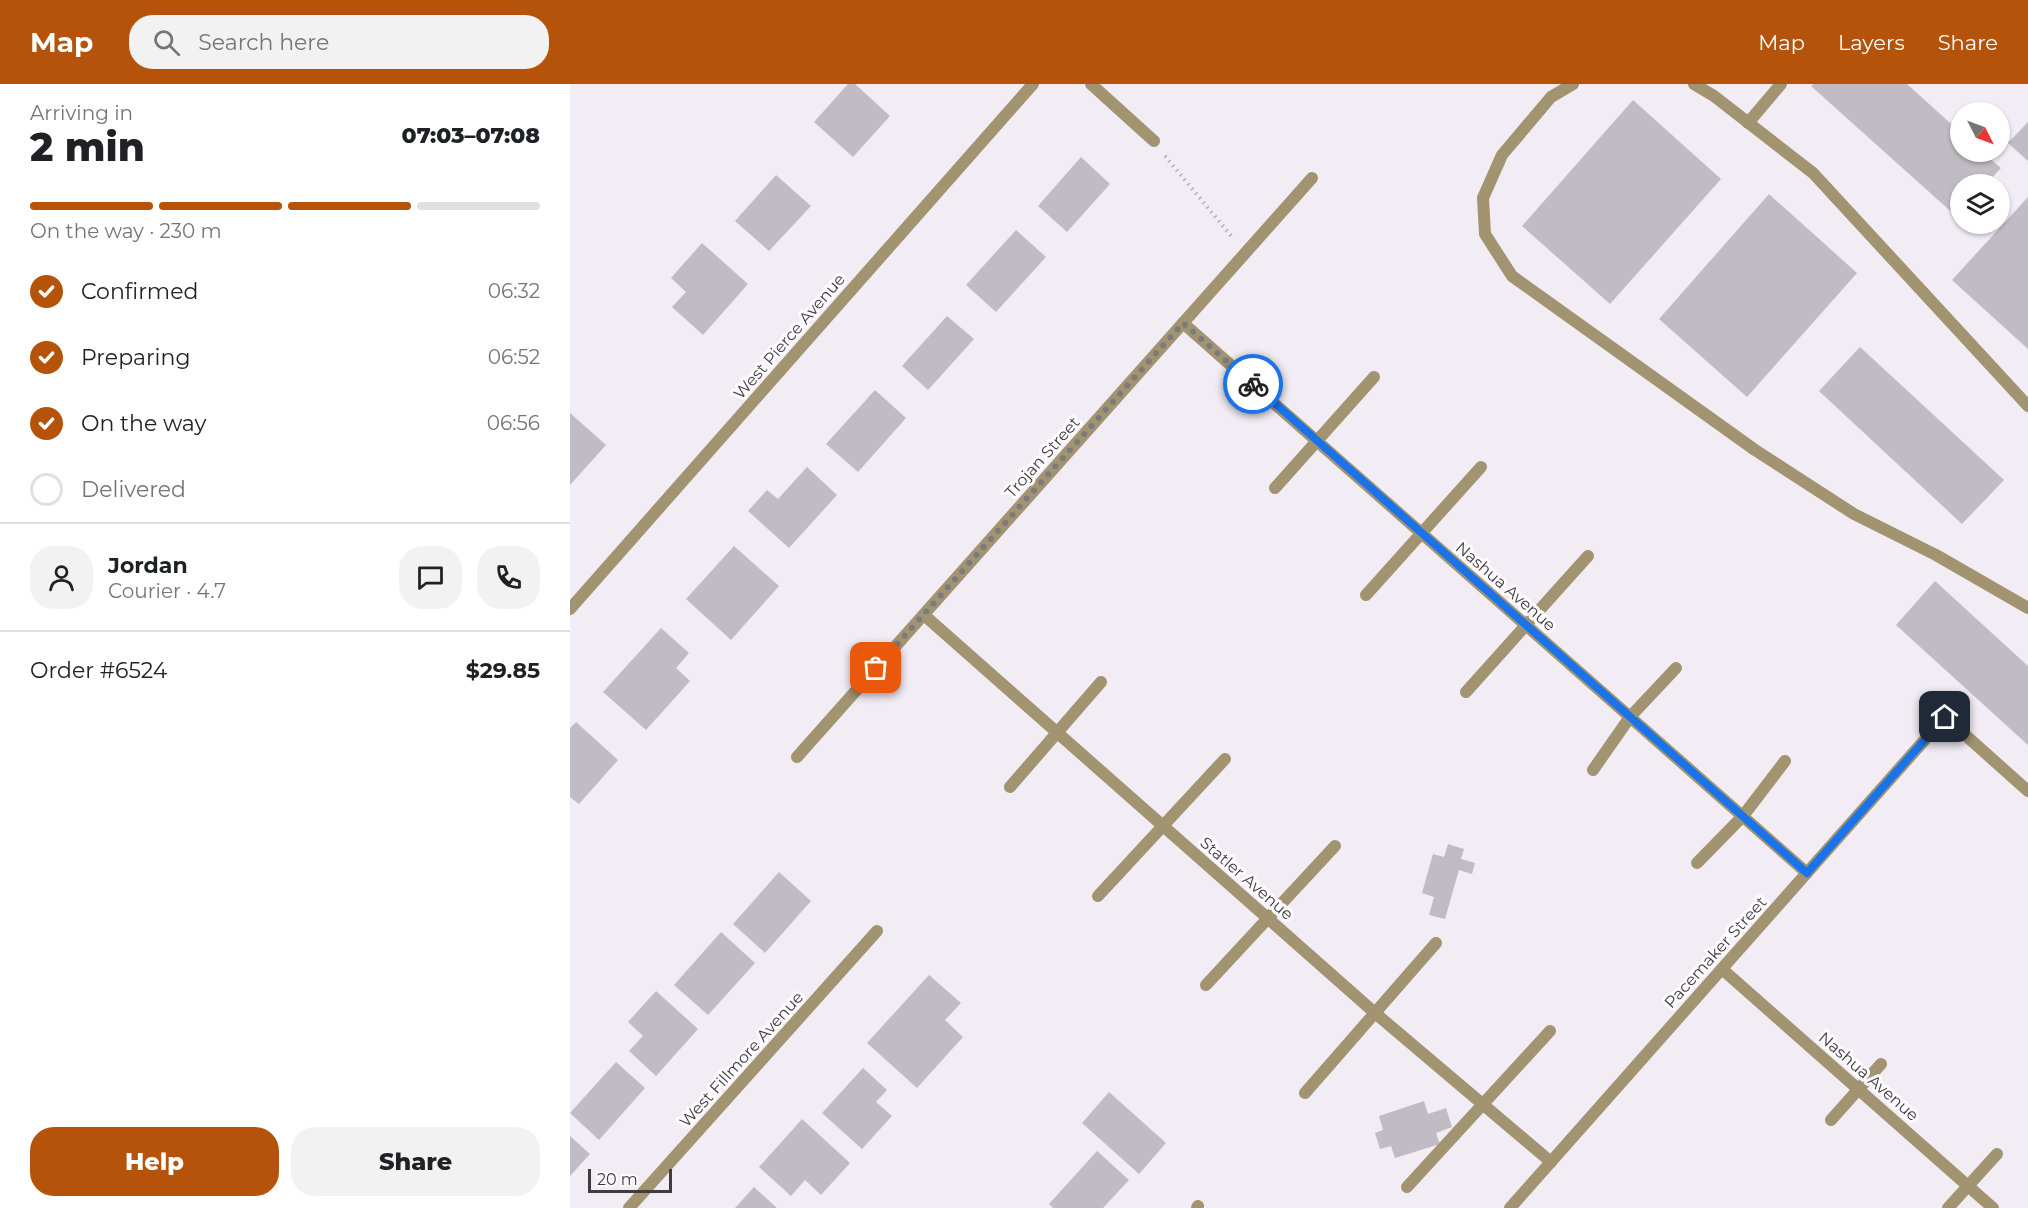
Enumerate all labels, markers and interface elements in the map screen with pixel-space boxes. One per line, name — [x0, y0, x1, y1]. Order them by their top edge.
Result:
search box — [129, 15, 549, 69]
text: Map — [30, 25, 93, 59]
icon: search — [150, 26, 183, 59]
text: Search here — [198, 29, 329, 56]
text: Map — [1758, 30, 1805, 55]
text: Layers — [1838, 30, 1905, 55]
text: Share — [1938, 30, 1998, 55]
text: Arriving in — [30, 101, 133, 125]
north arrow — [1950, 102, 2010, 162]
map controls — [1950, 102, 2010, 234]
text: 07:03–07:08 — [402, 122, 540, 149]
text: 2 min — [30, 123, 145, 171]
button: layers — [1950, 174, 2010, 234]
text: On the way · 230 m — [30, 219, 222, 243]
street label: West Pierce Avenue — [730, 270, 849, 403]
icon: check — [30, 275, 63, 308]
text: Confirmed — [81, 278, 198, 305]
text: 06:32 — [488, 279, 540, 303]
icon: check — [30, 341, 63, 374]
text: Preparing — [81, 344, 190, 371]
text: 06:52 — [488, 345, 540, 369]
courier — [1223, 354, 1283, 414]
icon: bike — [1237, 368, 1270, 401]
icon: check — [30, 407, 63, 440]
text: On the way — [81, 410, 206, 437]
text: 06:56 — [487, 411, 540, 435]
street label: Trojan Street — [1001, 413, 1084, 502]
text: Delivered — [81, 476, 186, 503]
street label: Nashua Avenue — [1452, 538, 1559, 635]
button: person — [30, 546, 93, 609]
button: chat — [399, 546, 462, 609]
button: phone — [477, 546, 540, 609]
text: Jordan — [108, 552, 188, 579]
text: Courier · 4.7 — [108, 579, 226, 603]
pin — [850, 642, 901, 693]
icon: bag — [859, 651, 892, 684]
text: Order #6524 — [30, 657, 167, 684]
text: $29.85 — [466, 657, 540, 684]
pin — [1919, 691, 1970, 742]
icon: home — [1928, 700, 1961, 733]
street label: Statler Avenue — [1196, 833, 1297, 924]
street label: Pacemaker Street — [1660, 892, 1771, 1012]
street label: West Fillmore Avenue — [676, 988, 807, 1131]
street label: Nashua Avenue — [1815, 1028, 1922, 1125]
button: Help — [30, 1127, 279, 1196]
button: Share — [291, 1127, 540, 1196]
scale bar — [588, 1166, 672, 1194]
text: 20 m — [597, 1170, 638, 1189]

